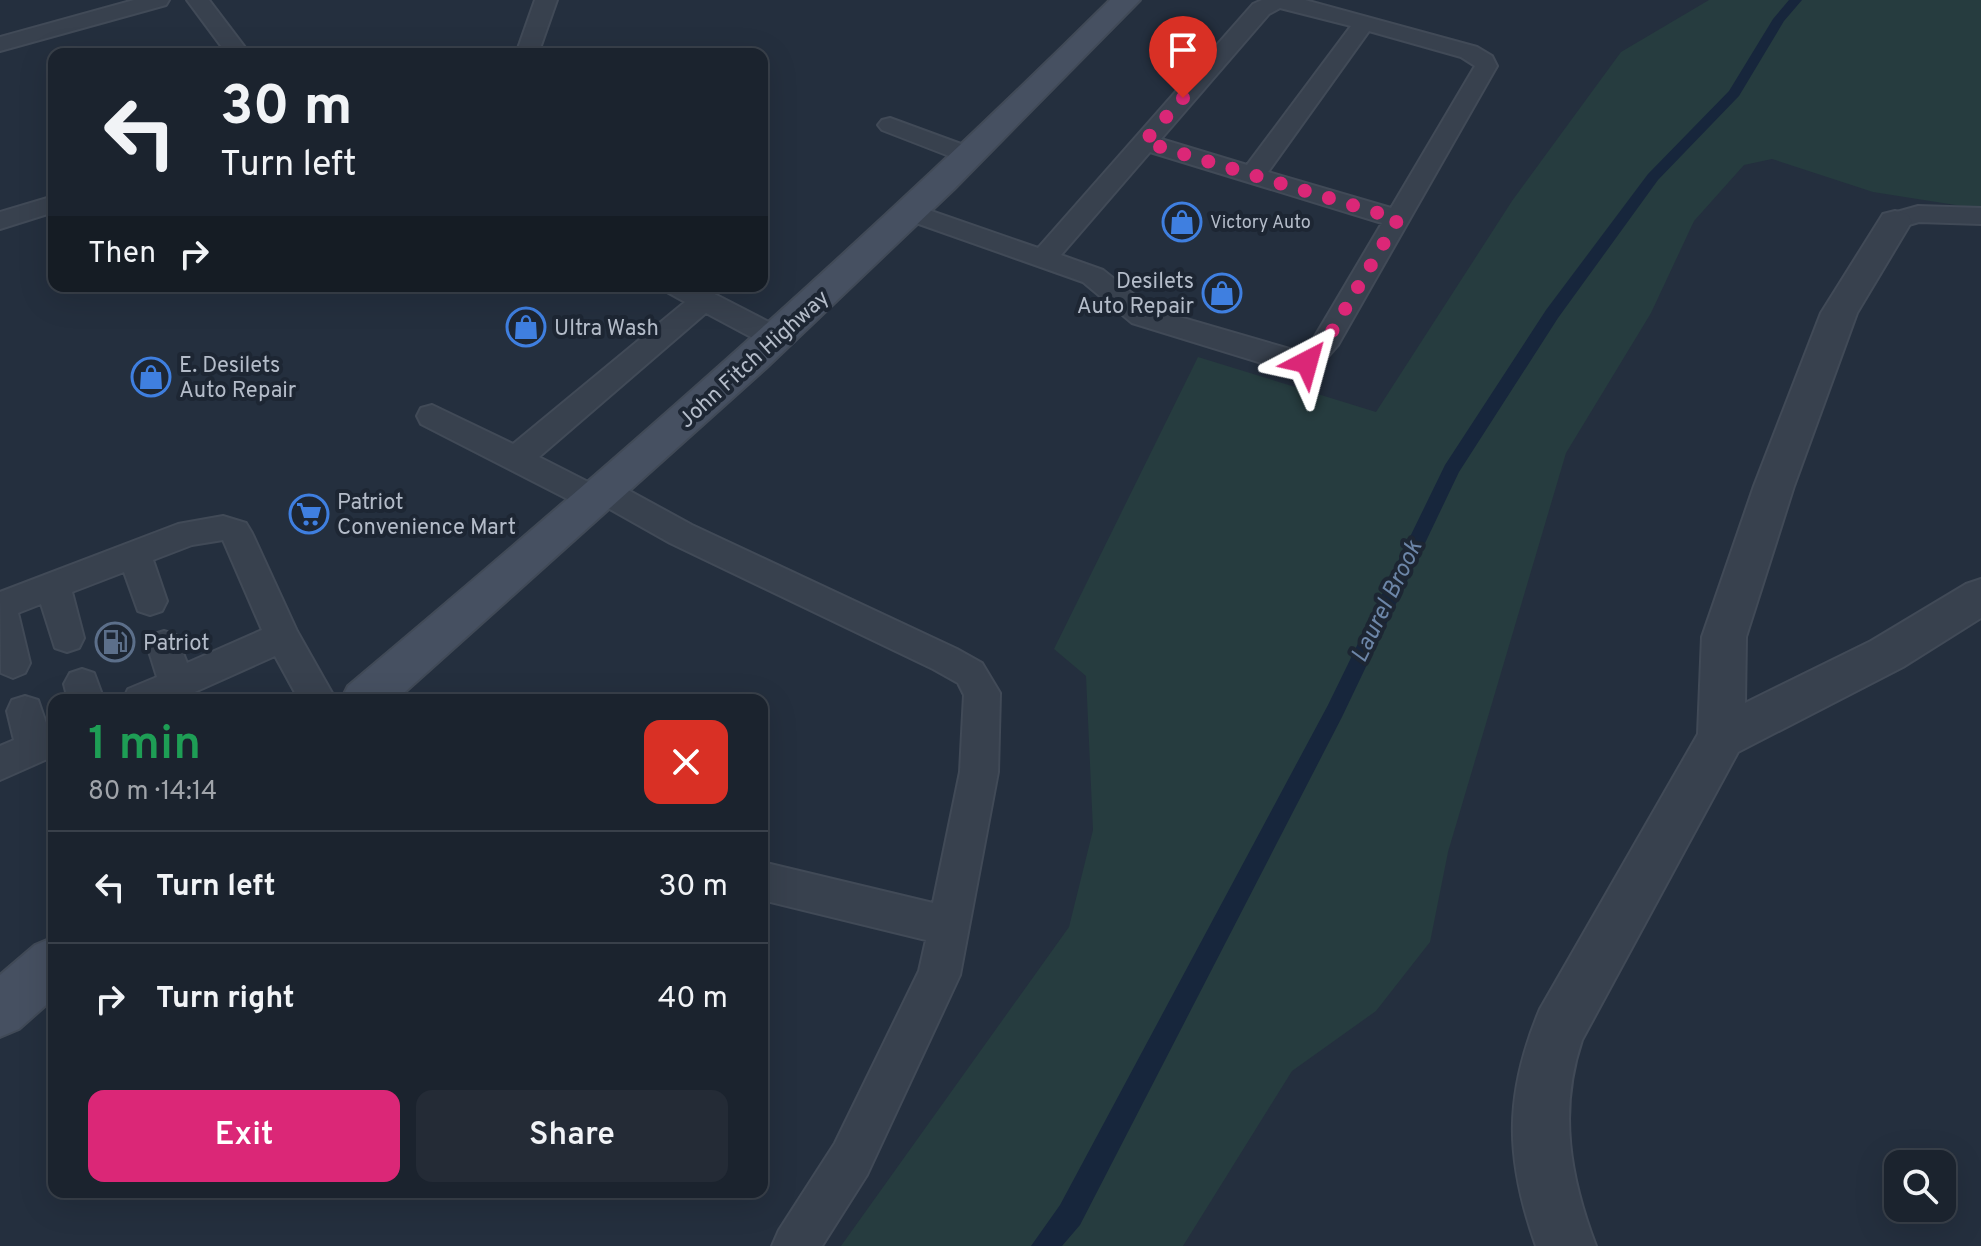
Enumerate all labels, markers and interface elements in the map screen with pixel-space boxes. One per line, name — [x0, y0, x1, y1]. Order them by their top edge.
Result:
pin — [1149, 16, 1217, 98]
icon: arrive — [1161, 28, 1205, 72]
text: 30 m — [220, 74, 353, 144]
icon: left — [88, 80, 192, 184]
text: Turn left — [220, 143, 357, 189]
shop icon: Victory Auto — [1161, 201, 1203, 243]
place label: Victory Auto — [1210, 212, 1311, 235]
icon: right — [172, 232, 216, 276]
text: Then — [88, 236, 156, 273]
place label: Desilets Auto Repair — [1077, 269, 1194, 321]
shop icon: Desilets Auto Repair — [1201, 272, 1243, 314]
street label: John Fitch Highway — [674, 285, 836, 435]
shop icon: Ultra Wash — [505, 306, 547, 348]
place label: Ultra Wash — [554, 316, 659, 343]
position arrow — [1265, 320, 1349, 404]
place label: E. Desilets Auto Repair — [179, 353, 297, 405]
shop icon: E. Desilets Auto Repair — [130, 356, 172, 398]
place label: Patriot Convenience Mart — [337, 490, 516, 542]
supermarket icon: Patriot Convenience Mart — [288, 493, 330, 535]
water label: Laurel Brook — [1345, 535, 1431, 668]
fuel station icon: Patriot — [94, 621, 136, 663]
place label: Patriot — [143, 631, 210, 658]
text: 1 min — [88, 716, 201, 776]
button: close — [644, 720, 728, 804]
text: 80 m · 14:14 — [88, 776, 217, 809]
icon: left — [88, 865, 132, 909]
text: Turn left — [156, 869, 276, 906]
text: 30 m — [659, 869, 728, 906]
icon: right — [88, 977, 132, 1021]
text: Turn right — [156, 981, 294, 1018]
text: 40 m — [658, 981, 728, 1018]
button: Exit — [88, 1090, 400, 1182]
button: Share — [416, 1090, 728, 1182]
map controls — [1884, 1150, 1956, 1222]
button: search — [1884, 1150, 1956, 1222]

